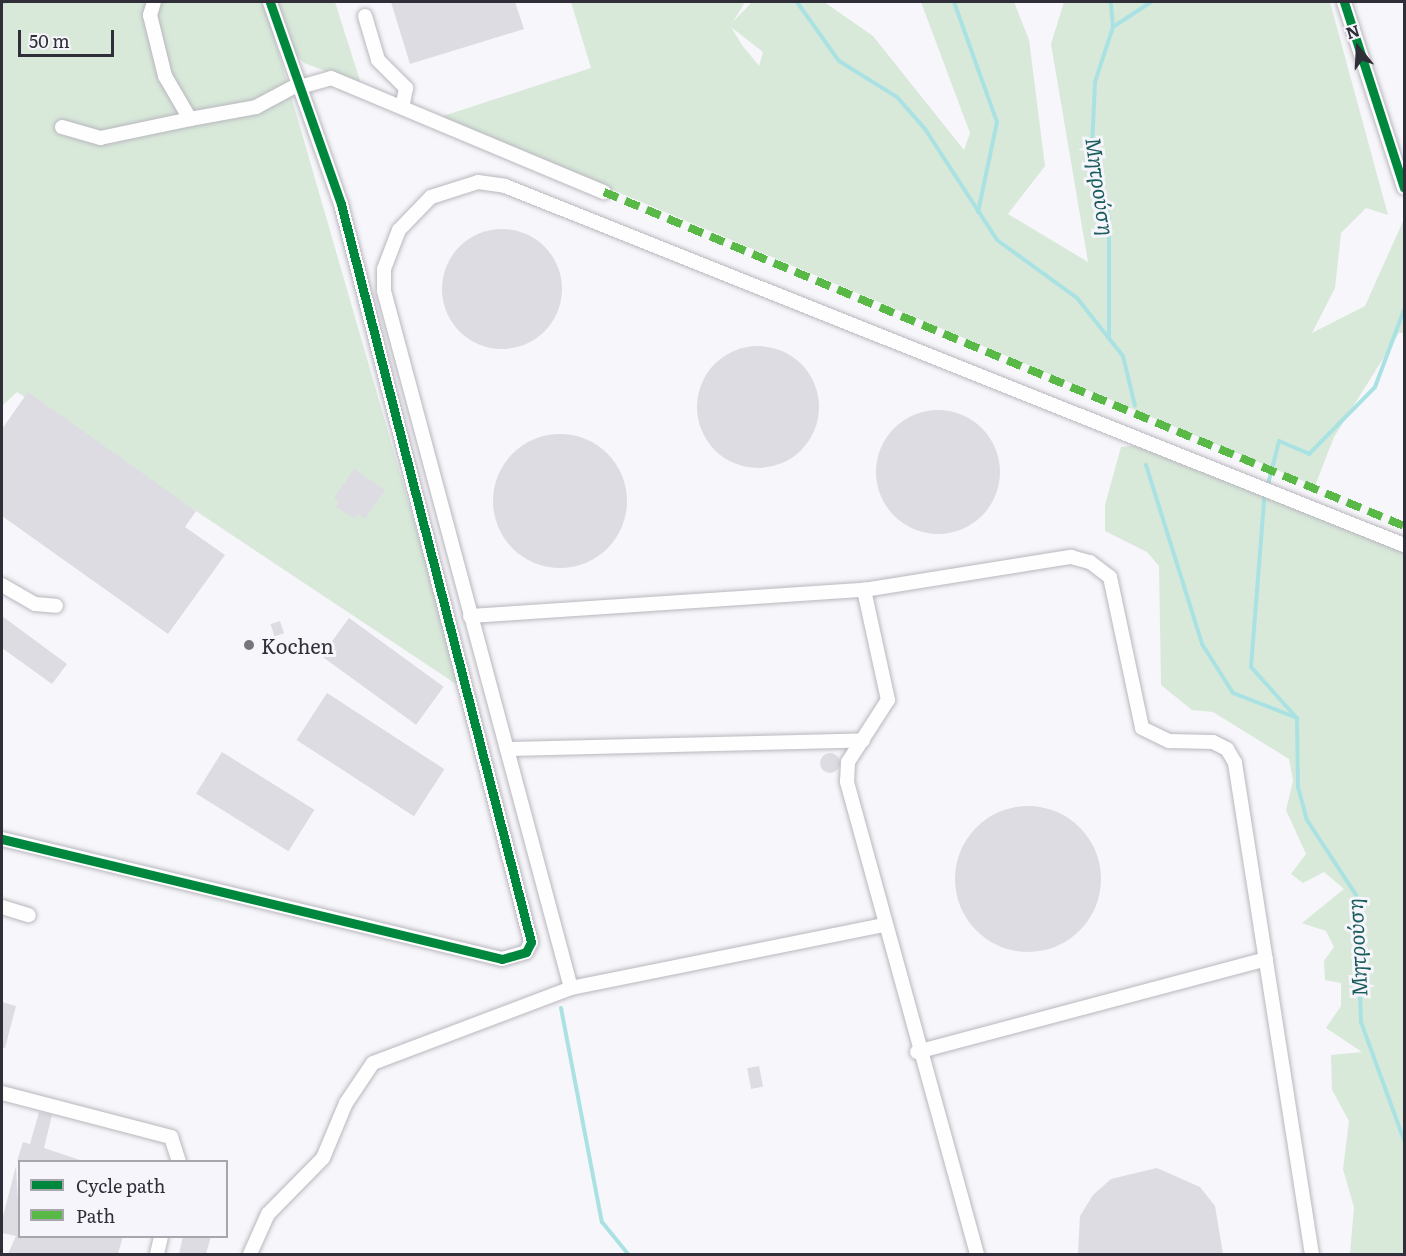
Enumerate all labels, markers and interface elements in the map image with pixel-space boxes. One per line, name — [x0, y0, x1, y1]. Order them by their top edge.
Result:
text: N — [1342, 17, 1363, 44]
scale bar — [21, 18, 117, 56]
north arrow — [1328, 18, 1388, 78]
text: 50 m — [29, 27, 70, 54]
water label: Μητρούση — [1082, 136, 1120, 236]
place label: Kochen — [261, 633, 334, 657]
marker: Kochen — [242, 638, 256, 652]
water label: Μητρούση — [1341, 899, 1371, 997]
legend — [18, 1160, 228, 1238]
text: Cycle path — [76, 1172, 165, 1199]
text: Path — [76, 1202, 115, 1229]

